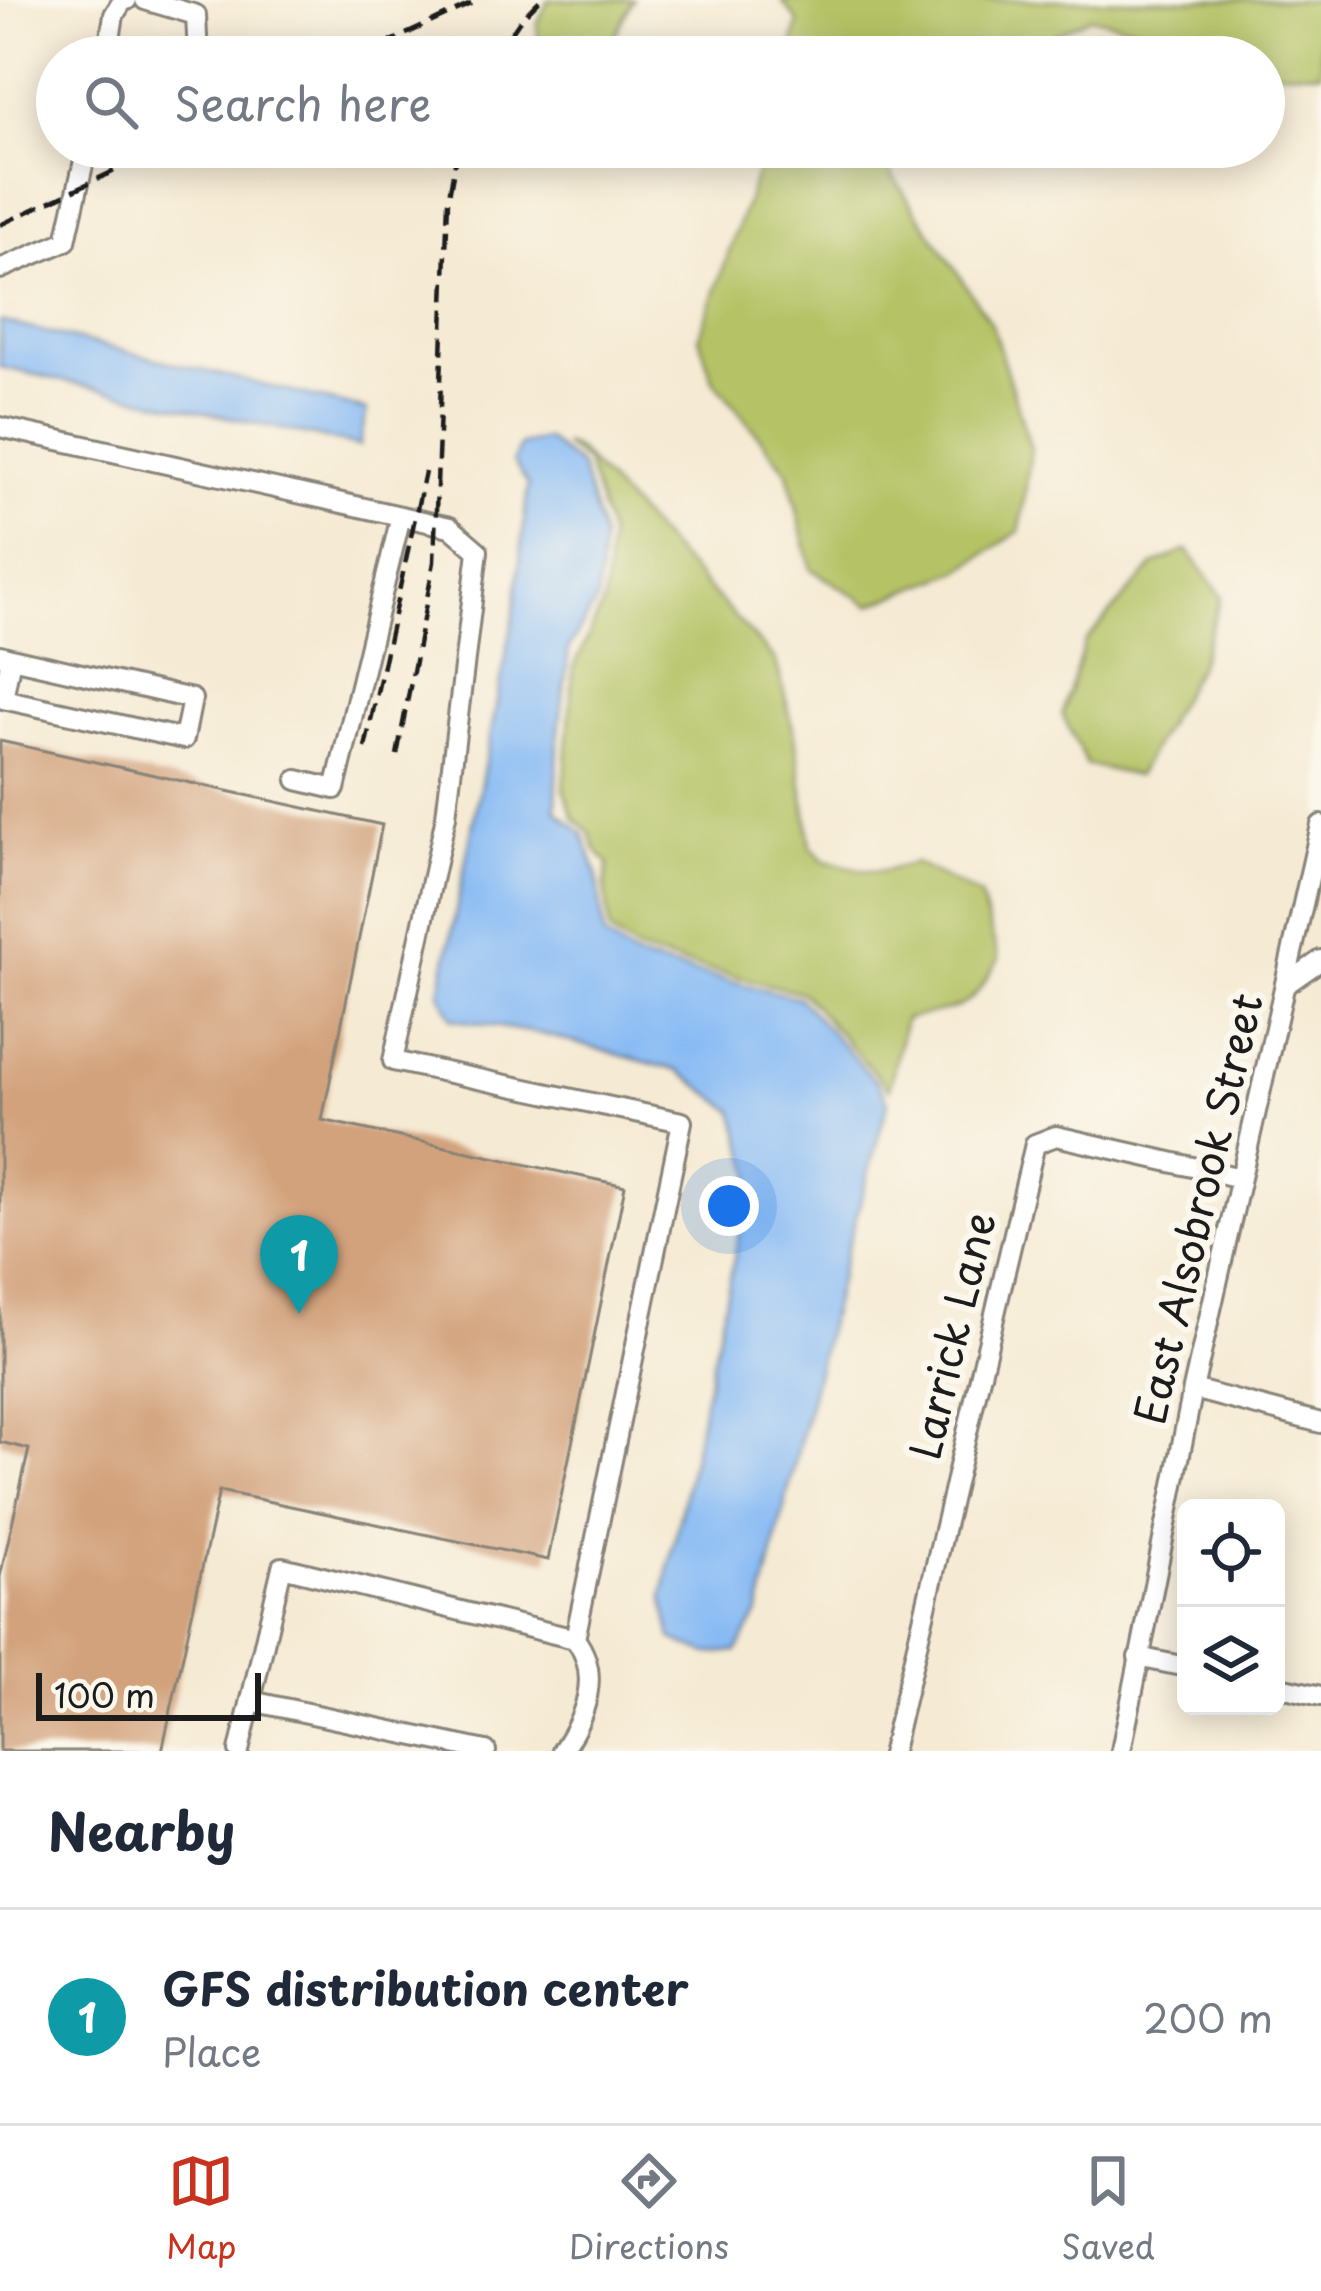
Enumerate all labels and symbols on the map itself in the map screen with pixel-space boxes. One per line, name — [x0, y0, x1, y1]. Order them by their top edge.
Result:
street label: East Alsobrook Street — [1116, 987, 1277, 1430]
your location — [699, 1176, 759, 1236]
street label: Larrick Lane — [892, 1206, 1010, 1465]
pin: 1 — [260, 1215, 338, 1314]
scale bar — [36, 1667, 261, 1720]

